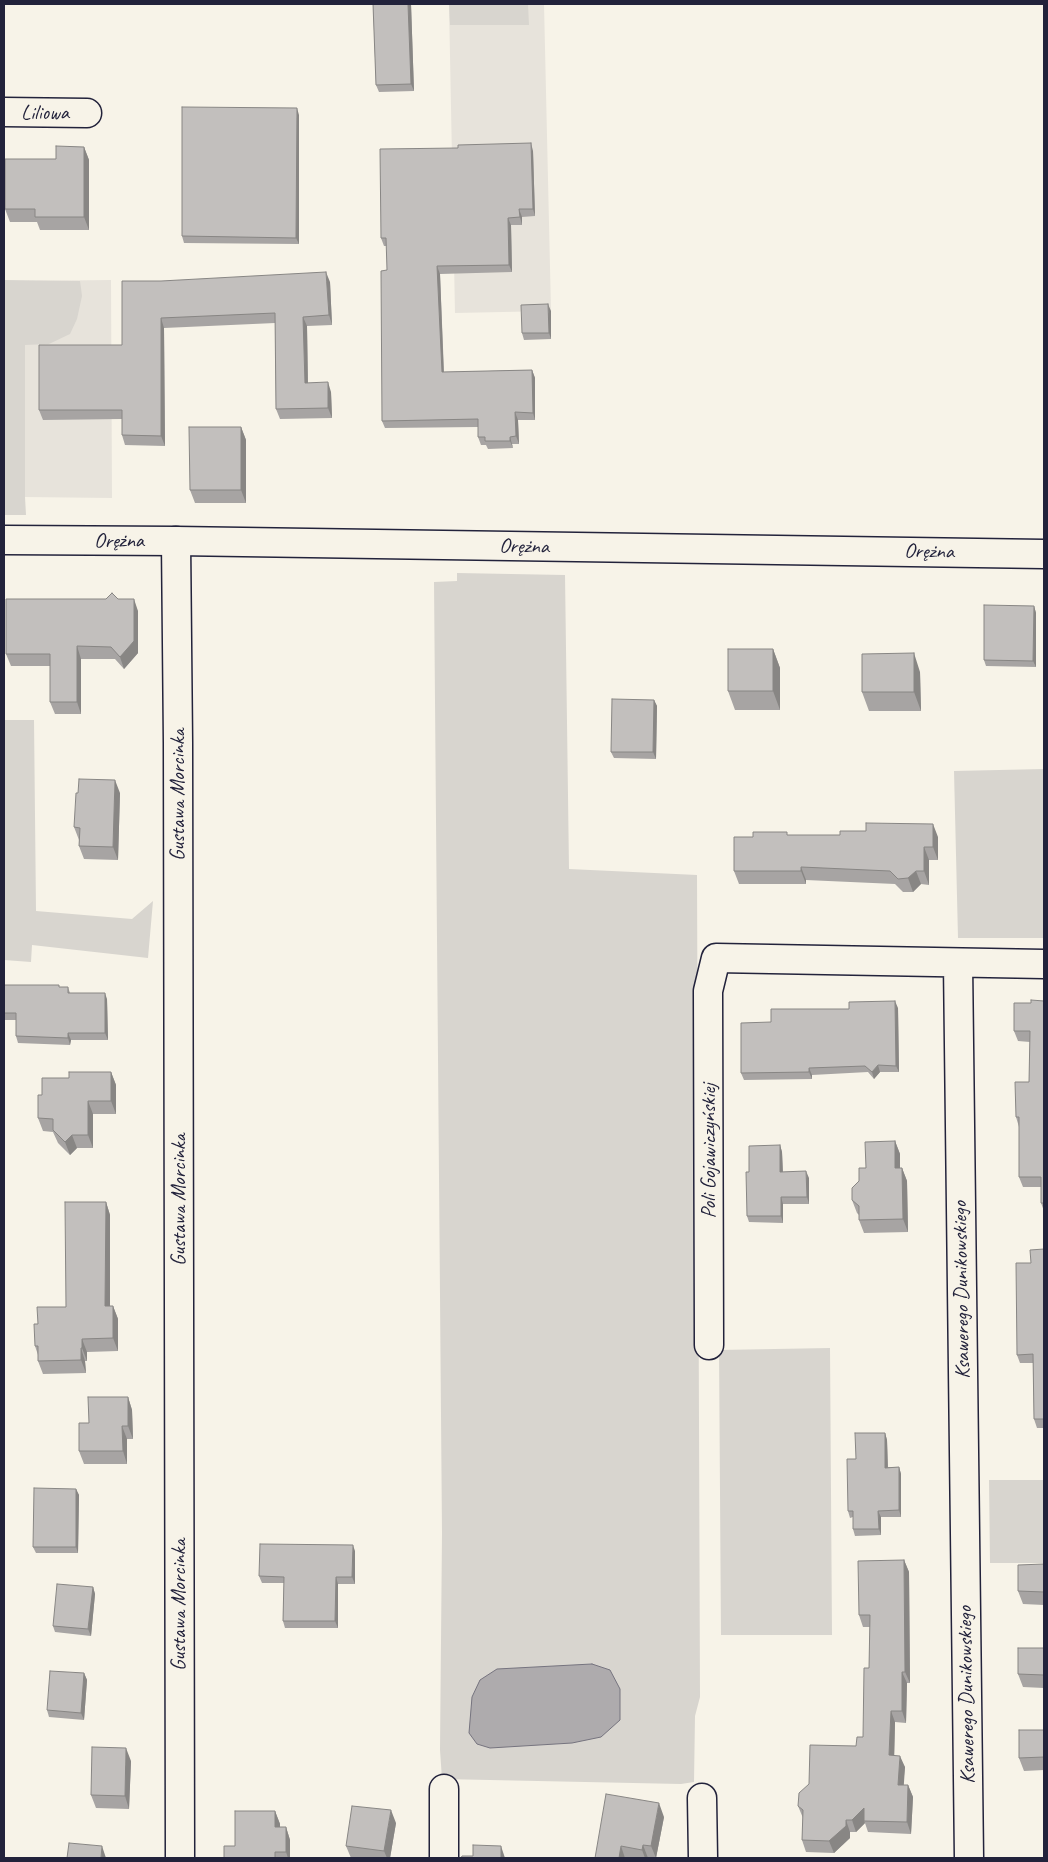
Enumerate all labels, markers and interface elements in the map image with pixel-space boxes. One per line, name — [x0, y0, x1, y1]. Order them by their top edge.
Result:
street label: Liliowa — [21, 100, 69, 126]
street label: Orężna — [94, 528, 144, 554]
street label: Orężna — [499, 534, 549, 560]
street label: Orężna — [904, 539, 954, 565]
street label: Gustawa Morcinka — [165, 729, 191, 861]
street label: Poli Gojawiczyńskiej — [696, 1083, 722, 1219]
street label: Gustawa Morcinka — [166, 1134, 192, 1266]
street label: Ksawerego Dunikowskiego — [948, 1201, 976, 1379]
street label: Gustawa Morcinka — [166, 1539, 192, 1671]
street label: Ksawerego Dunikowskiego — [953, 1606, 981, 1784]

